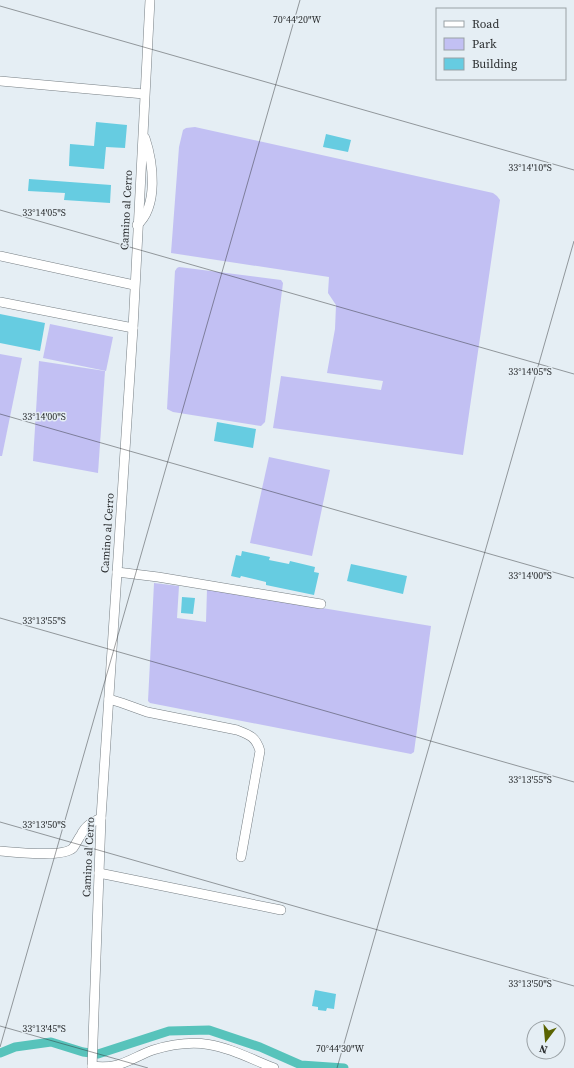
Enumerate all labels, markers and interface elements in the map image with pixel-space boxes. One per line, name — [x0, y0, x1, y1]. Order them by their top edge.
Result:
legend — [436, 8, 566, 80]
text: 70°44'20"W — [273, 13, 322, 26]
text: Road — [472, 16, 499, 32]
text: Park — [472, 36, 497, 52]
text: Building — [472, 56, 517, 72]
text: 33°14'10"S — [508, 161, 552, 174]
street label: Camino al Cerro — [117, 170, 136, 250]
text: 33°14'05"S — [22, 206, 66, 219]
text: 33°14'05"S — [508, 365, 552, 378]
text: 33°14'00"S — [22, 410, 66, 423]
street label: Camino al Cerro — [97, 493, 118, 574]
text: 33°14'00"S — [508, 569, 552, 582]
text: 33°13'55"S — [22, 614, 66, 627]
text: 33°13'55"S — [508, 773, 552, 786]
street label: Camino al Cerro — [79, 817, 98, 897]
text: 33°13'50"S — [22, 818, 66, 831]
text: 33°13'50"S — [508, 977, 552, 990]
north arrow — [526, 1020, 566, 1060]
text: 33°13'45"S — [22, 1022, 66, 1035]
text: N — [537, 1041, 549, 1057]
text: 70°44'30"W — [316, 1042, 365, 1055]

